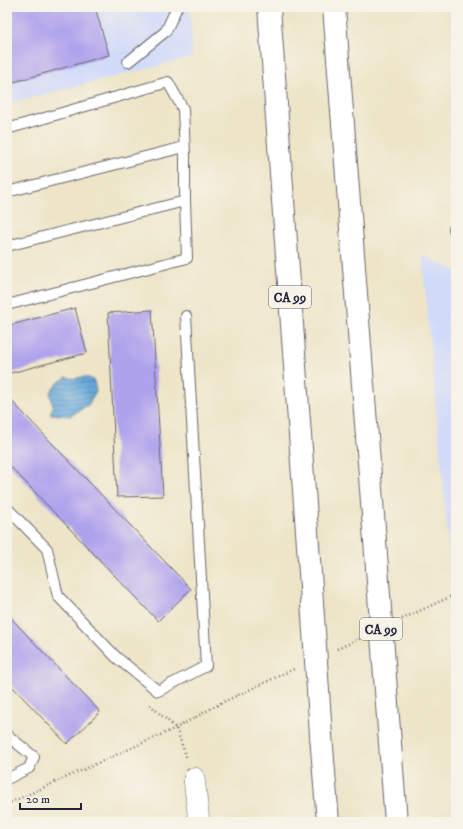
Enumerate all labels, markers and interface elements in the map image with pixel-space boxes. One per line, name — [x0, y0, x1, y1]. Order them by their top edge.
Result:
road number: CA 99 — [269, 286, 311, 308]
road number: CA 99 — [360, 618, 402, 640]
scale bar — [20, 785, 81, 811]
text: 20 m — [26, 792, 50, 807]

